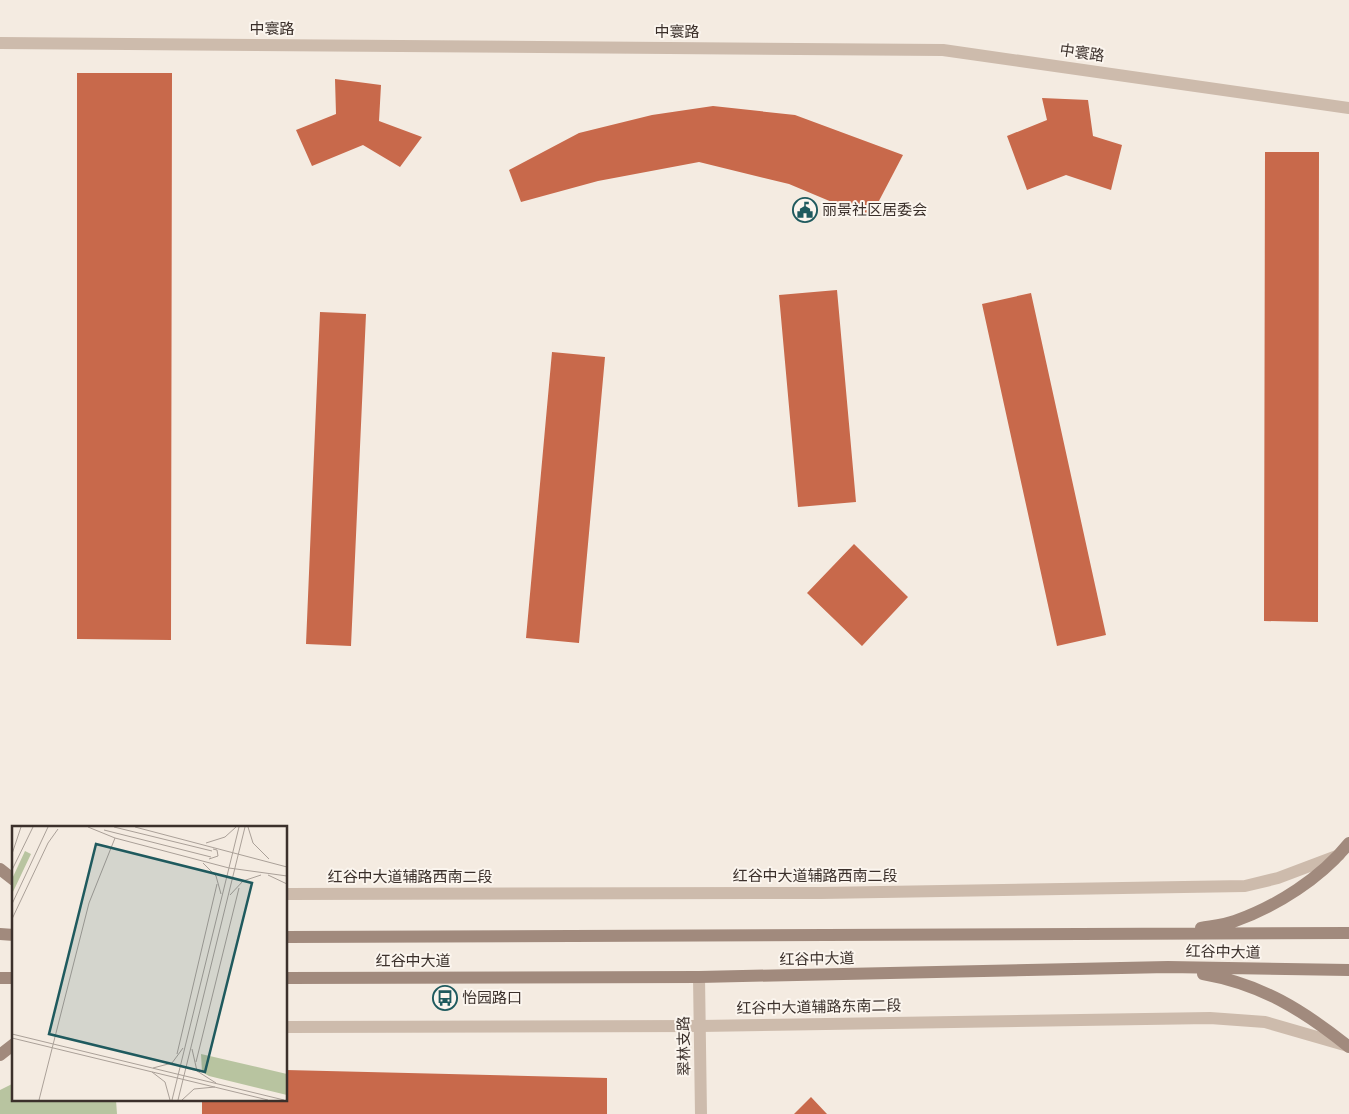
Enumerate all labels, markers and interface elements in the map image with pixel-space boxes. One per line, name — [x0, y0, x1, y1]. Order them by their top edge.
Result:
street label: 中寰路 — [249, 19, 295, 37]
street label: 中寰路 — [654, 22, 700, 40]
street label: 中寰路 — [1059, 40, 1106, 64]
public building icon: 丽景社区居委会 — [792, 197, 818, 223]
place label: 丽景社区居委会 — [822, 200, 927, 218]
inset map — [12, 826, 288, 1102]
street label: 红谷中大道辅路西南二段 — [732, 866, 898, 884]
street label: 红谷中大道辅路西南二段 — [327, 867, 493, 885]
street label: 红谷中大道 — [1185, 941, 1261, 961]
street label: 红谷中大道 — [779, 948, 855, 968]
street label: 红谷中大道 — [375, 951, 451, 969]
bus stop icon: 怡园路口 — [432, 985, 458, 1011]
place label: 怡园路口 — [462, 988, 522, 1006]
street label: 红谷中大道辅路东南二段 — [736, 996, 902, 1016]
street label: 翠林支路 — [673, 1016, 693, 1076]

